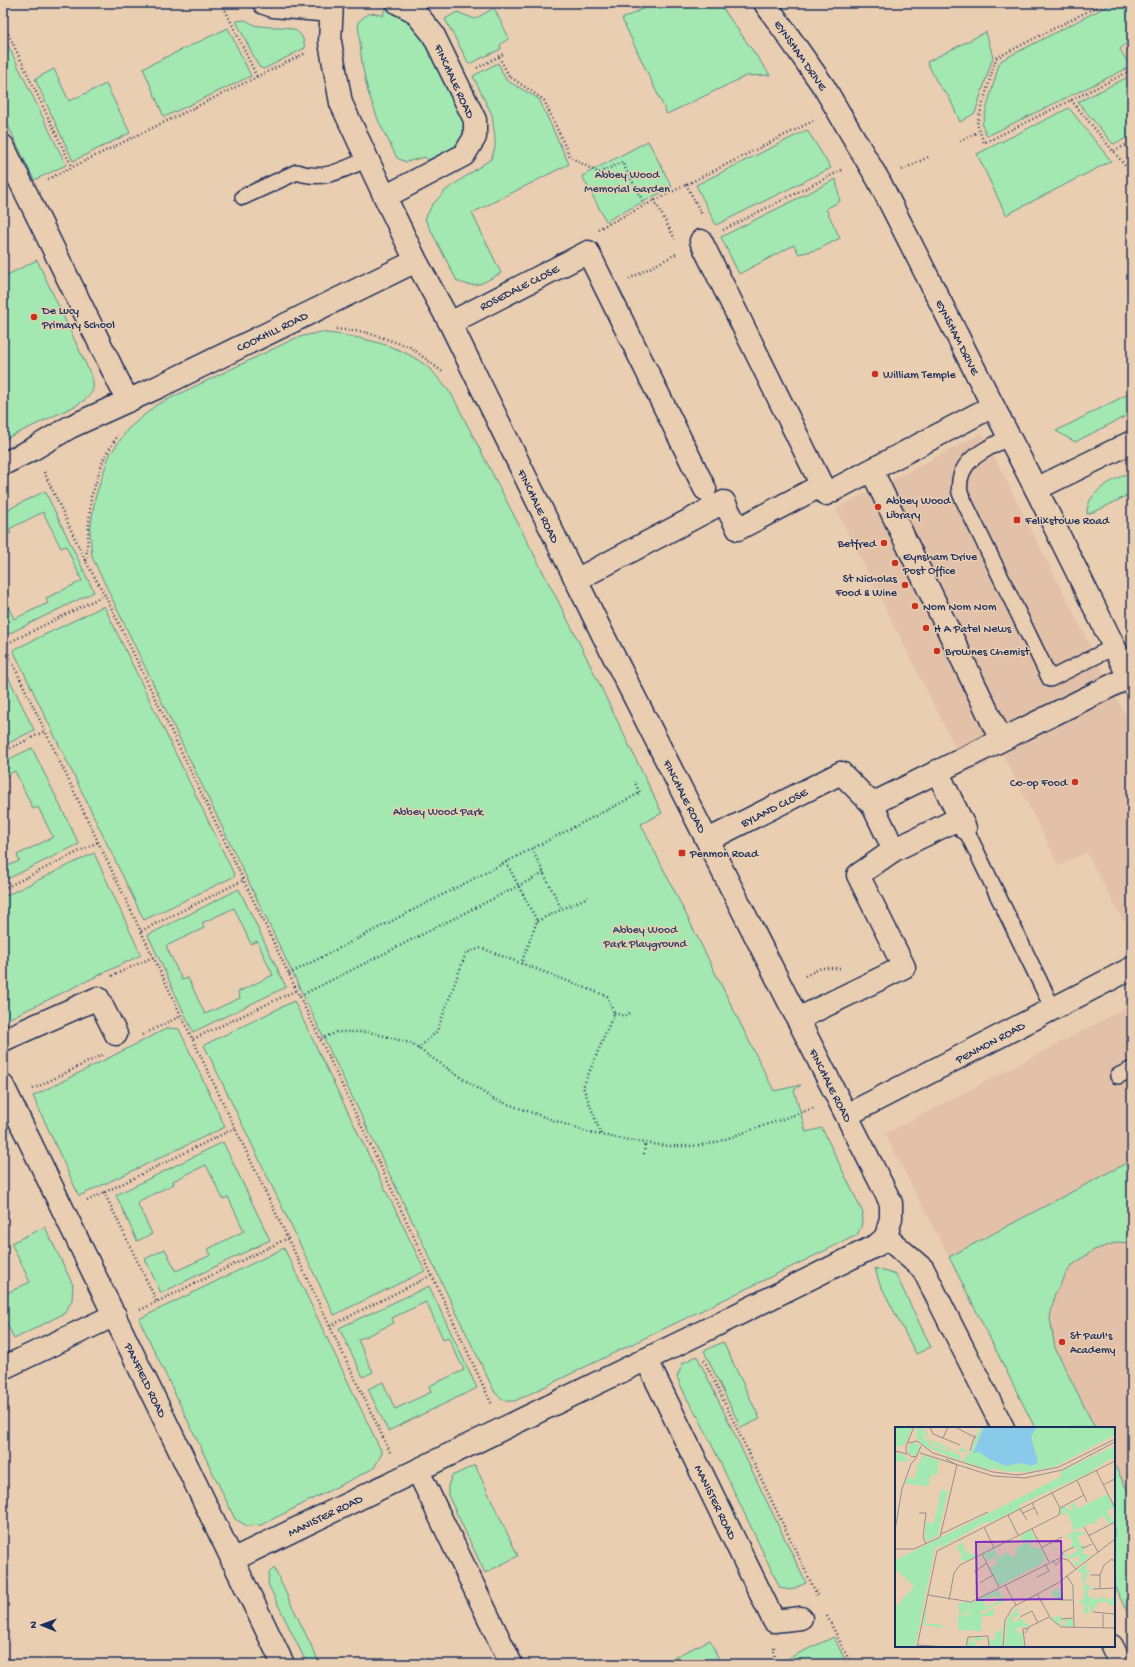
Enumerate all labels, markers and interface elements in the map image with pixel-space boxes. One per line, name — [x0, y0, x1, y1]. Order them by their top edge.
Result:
street label: EYNSHAM DRIVE — [770, 18, 829, 94]
street label: FINCHALE ROAD — [429, 42, 477, 121]
park label: Abbey Wood Memorial Garden — [584, 169, 670, 197]
street label: ROSEDALE CLOSE — [478, 262, 562, 315]
street label: EYNSHAM DRIVE — [931, 298, 981, 378]
place label: De Lucy Primary School — [41, 305, 115, 333]
street label: COOKHILL ROAD — [235, 309, 311, 356]
marker: De Lucy Primary School — [29, 312, 39, 322]
marker: William Temple — [870, 369, 880, 379]
place label: William Temple — [883, 369, 957, 383]
street label: FINCHALE ROAD — [513, 467, 561, 546]
place label: Abbey Wood Library — [886, 495, 951, 523]
marker: Abbey Wood Library — [873, 502, 883, 512]
marker: Felixstowe Road — [1012, 515, 1022, 525]
place label: Felixstowe Road — [1024, 515, 1110, 529]
place label: Betfred — [837, 538, 877, 552]
marker: Betfred — [879, 538, 889, 548]
place label: Eynsham Drive Post Office — [902, 551, 978, 579]
marker: Eynsham Drive Post Office — [890, 558, 900, 568]
place label: St Nicholas Food & Wine — [834, 573, 898, 601]
marker: St Nicholas Food & Wine — [900, 580, 910, 590]
marker: Nom Nom Nom — [910, 601, 920, 611]
place label: Nom Nom Nom — [923, 601, 997, 615]
marker: H A Patel News — [921, 623, 931, 633]
place label: H A Patel News — [934, 623, 1012, 637]
marker: Brownes Chemist — [932, 646, 942, 656]
place label: Brownes Chemist — [944, 646, 1031, 660]
street label: FINCHALE ROAD — [658, 757, 708, 836]
place label: Co-op Food — [1010, 777, 1068, 791]
marker: Co-op Food — [1070, 777, 1080, 787]
street label: BYLAND CLOSE — [738, 786, 811, 832]
park label: Abbey Wood Park — [393, 806, 485, 820]
marker: Penmon Road — [677, 848, 687, 858]
place label: Penmon Road — [689, 848, 759, 862]
park label: Abbey Wood Park Playground — [602, 924, 688, 952]
street label: PENMON ROAD — [953, 1020, 1028, 1068]
street label: FINCHALE ROAD — [804, 1046, 854, 1125]
place label: St Paul's Academy — [1070, 1330, 1116, 1358]
marker: St Paul's Academy — [1057, 1337, 1067, 1347]
street label: PANFIELD ROAD — [120, 1340, 168, 1421]
inset map — [895, 1427, 1115, 1647]
street label: MANISTER ROAD — [690, 1463, 738, 1543]
street label: MANISTER ROAD — [286, 1493, 366, 1541]
north arrow — [22, 1605, 62, 1645]
text: N — [28, 1621, 40, 1629]

